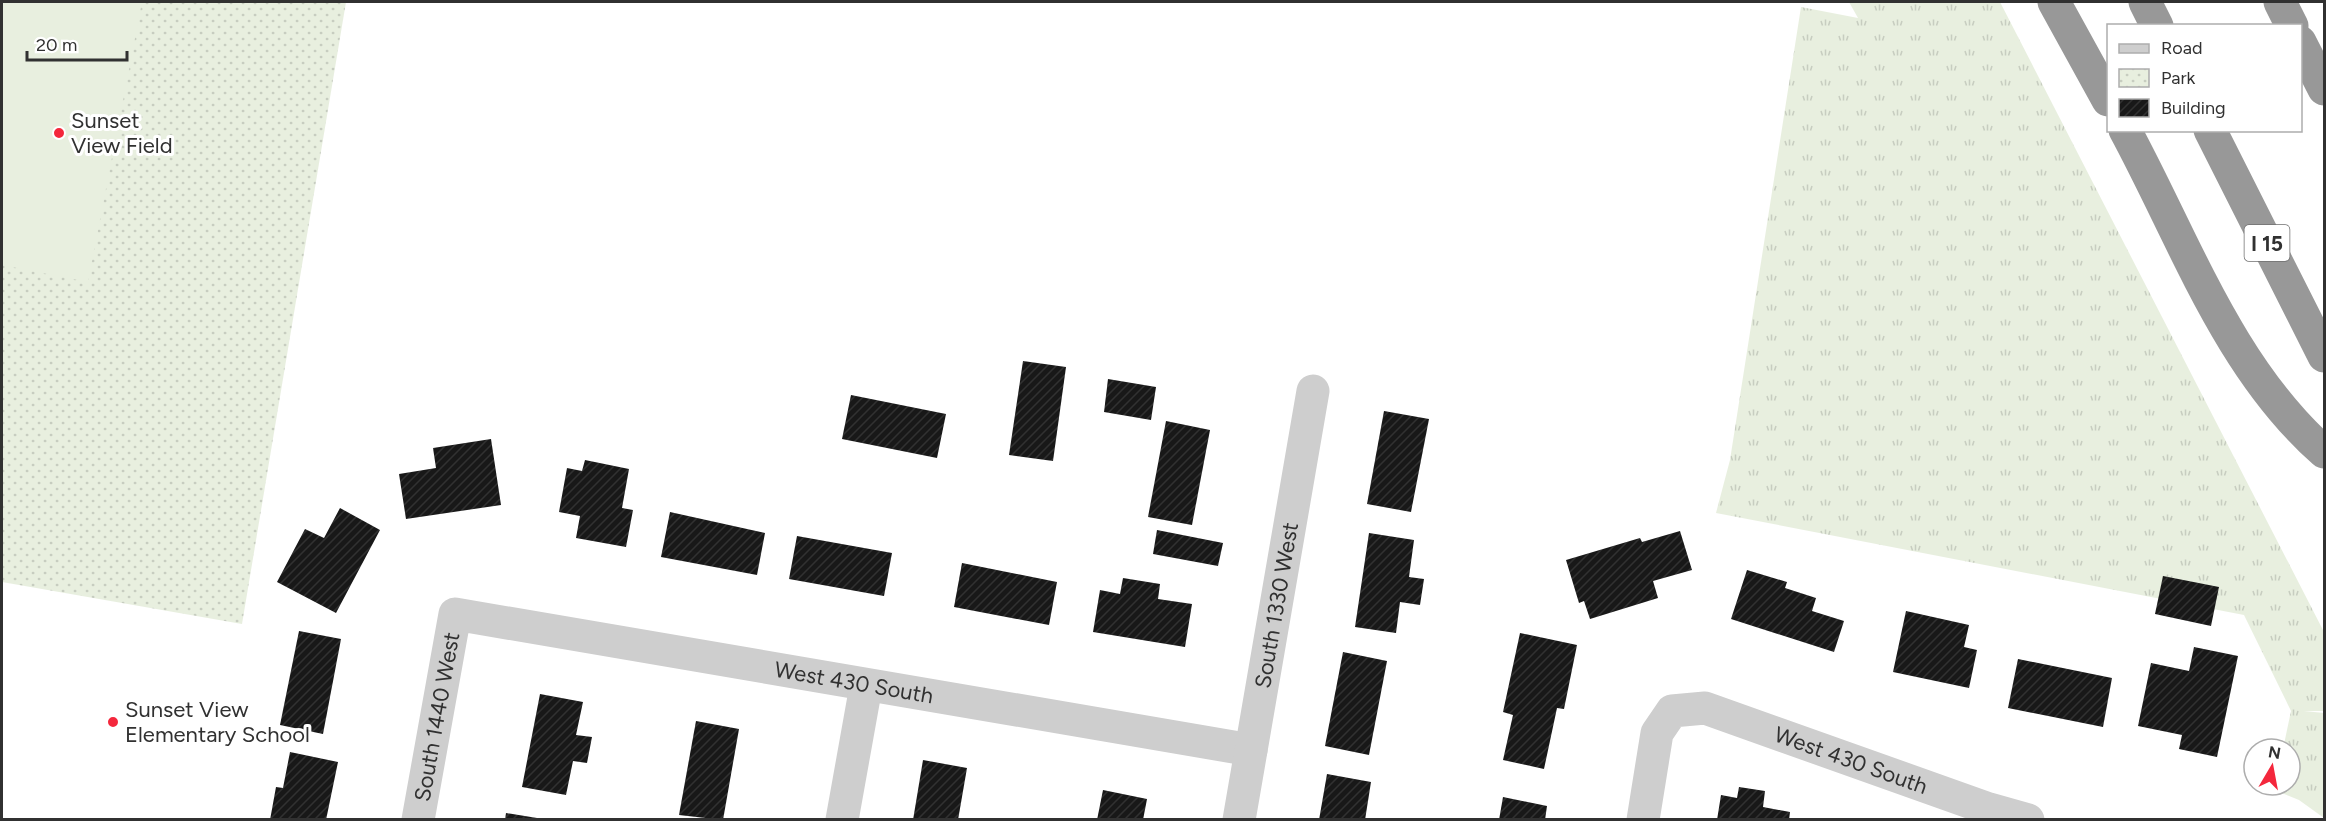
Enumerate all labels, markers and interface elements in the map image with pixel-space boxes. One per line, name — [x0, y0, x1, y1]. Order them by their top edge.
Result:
scale bar — [27, 24, 128, 62]
legend — [2107, 24, 2302, 132]
text: 20 m — [36, 34, 77, 56]
text: Road — [2161, 37, 2202, 59]
text: Park — [2161, 67, 2196, 89]
text: Building — [2161, 97, 2226, 119]
place label: Sunset View Field — [71, 107, 173, 159]
marker: Sunset View Field — [52, 126, 66, 140]
road number: I 15 — [2244, 225, 2290, 261]
street label: South 1330 West — [1248, 520, 1304, 690]
street label: South 1440 West — [408, 630, 465, 803]
street label: West 430 South — [772, 655, 935, 709]
place label: Sunset View Elementary School — [125, 696, 310, 748]
marker: Sunset View Elementary School — [106, 715, 120, 729]
street label: West 430 South — [1771, 720, 1931, 800]
north arrow — [2242, 737, 2302, 797]
text: N — [2267, 742, 2282, 763]

